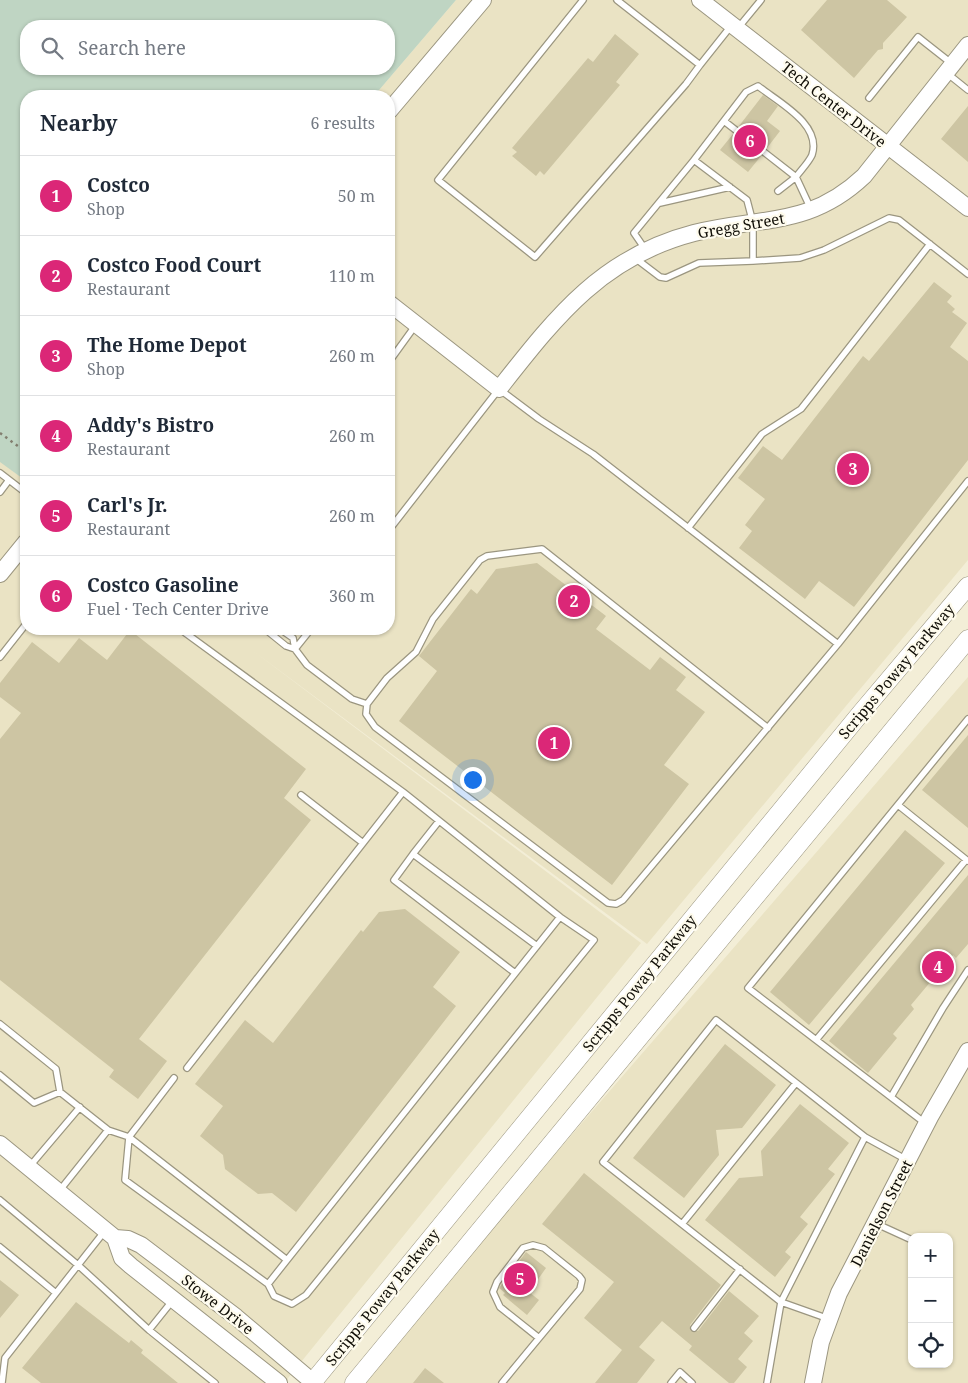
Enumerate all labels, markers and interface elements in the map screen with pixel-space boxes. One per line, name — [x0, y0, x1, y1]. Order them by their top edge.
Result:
search box — [20, 20, 395, 75]
icon: search — [38, 34, 66, 62]
text: Search here — [78, 35, 186, 61]
street label: Tech Center Drive — [777, 57, 891, 151]
text: Nearby — [40, 109, 118, 137]
text: 6 results — [311, 112, 375, 134]
pin: 6 — [734, 122, 766, 160]
text: Costco — [87, 172, 150, 198]
text: 1 — [51, 185, 61, 207]
text: 50 m — [338, 185, 375, 207]
text: Shop — [87, 198, 125, 220]
street label: Gregg Street — [696, 208, 786, 242]
text: Costco Food Court — [87, 252, 261, 278]
text: 2 — [51, 265, 61, 287]
text: 110 m — [329, 265, 375, 287]
text: Restaurant — [87, 278, 170, 300]
text: The Home Depot — [87, 332, 247, 358]
text: 3 — [51, 345, 61, 367]
text: 260 m — [329, 345, 375, 367]
text: Shop — [87, 358, 125, 380]
text: Addy's Bistro — [87, 412, 214, 438]
text: 4 — [51, 425, 61, 447]
text: 260 m — [329, 425, 375, 447]
text: Restaurant — [87, 438, 170, 460]
pin: 3 — [837, 450, 869, 488]
text: Carl's Jr. — [87, 492, 168, 518]
text: 5 — [51, 505, 61, 527]
text: 260 m — [329, 505, 375, 527]
text: Restaurant — [87, 518, 170, 540]
text: Costco Gasoline — [87, 572, 239, 598]
pin: 2 — [558, 582, 590, 620]
text: 6 — [51, 585, 61, 607]
text: 360 m — [329, 585, 375, 607]
text: Fuel · Tech Center Drive — [87, 598, 269, 620]
street label: Scripps Poway Parkway — [834, 599, 959, 743]
pin: 1 — [538, 724, 570, 762]
your location — [460, 767, 486, 793]
street label: Scripps Poway Parkway — [578, 910, 701, 1056]
pin: 4 — [922, 948, 954, 986]
street label: Danielson Street — [845, 1156, 917, 1270]
street label: Scripps Poway Parkway — [321, 1224, 444, 1370]
map controls — [908, 1233, 953, 1368]
button: + — [908, 1233, 953, 1278]
pin: 5 — [504, 1260, 536, 1298]
street label: Stowe Drive — [178, 1270, 258, 1338]
button: − — [908, 1278, 953, 1323]
button: locate — [908, 1323, 953, 1368]

